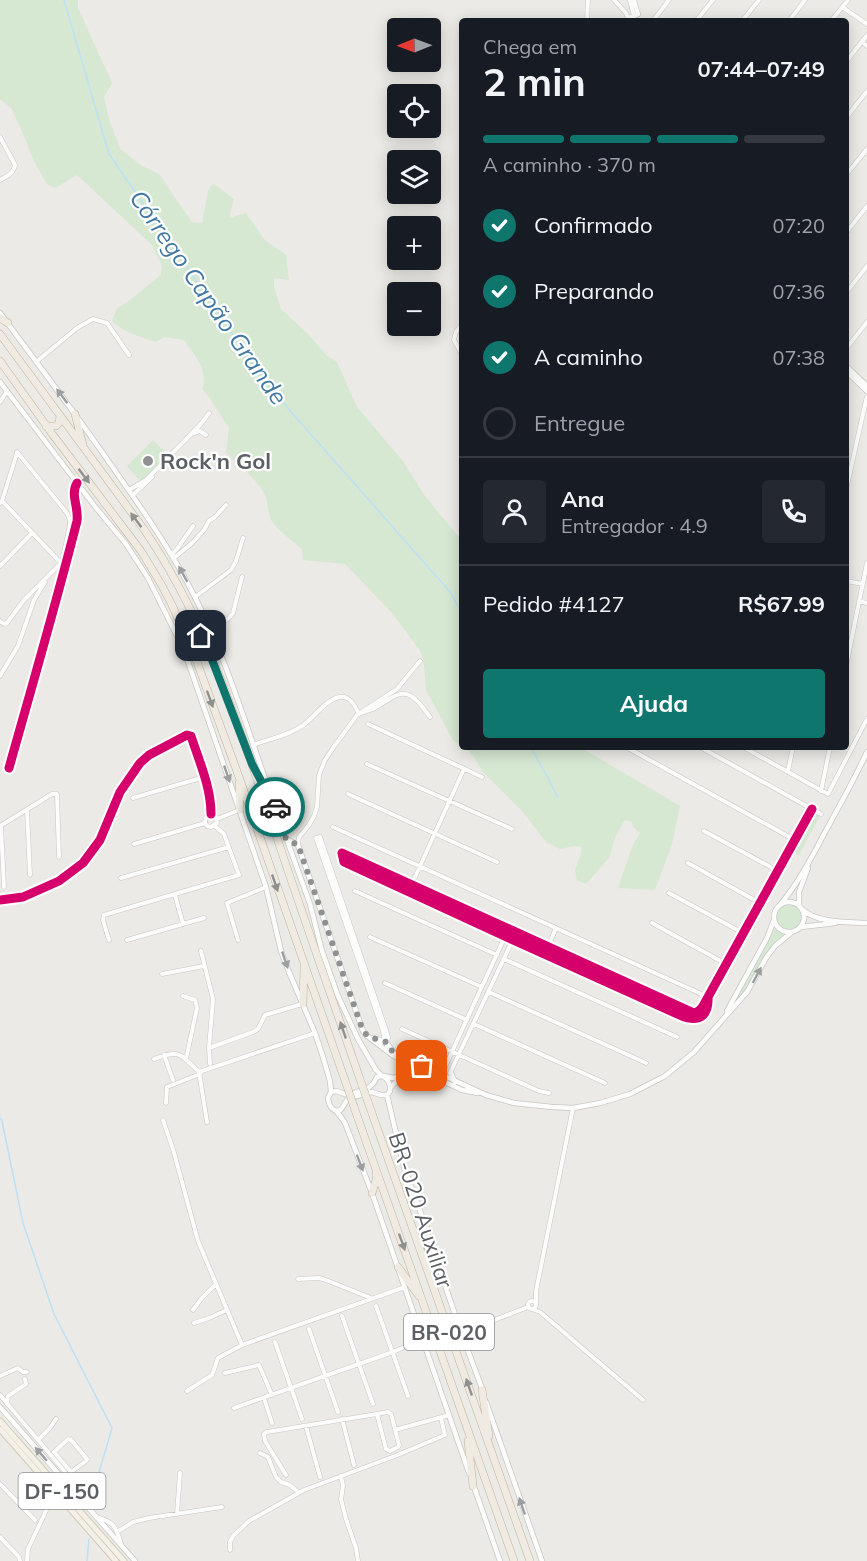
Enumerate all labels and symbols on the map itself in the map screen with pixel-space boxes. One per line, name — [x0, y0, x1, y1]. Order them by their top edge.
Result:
north arrow — [387, 18, 441, 72]
water label: Córrego Capão Grande — [123, 184, 295, 410]
one-way arrow — [56, 388, 68, 403]
place label: Rock'n Gol — [160, 447, 271, 475]
marker: Rock'n Gol — [141, 454, 155, 468]
one-way arrow — [77, 469, 89, 484]
one-way arrow — [131, 512, 143, 527]
one-way arrow — [178, 566, 188, 583]
pin — [175, 610, 226, 661]
one-way arrow — [206, 690, 216, 708]
one-way arrow — [223, 765, 233, 783]
courier — [245, 777, 305, 837]
one-way arrow — [271, 874, 281, 892]
one-way arrow — [280, 951, 290, 969]
one-way arrow — [752, 966, 762, 983]
one-way arrow — [337, 1021, 347, 1039]
pin — [396, 1040, 447, 1091]
street label: BR-020 Auxiliar — [383, 1129, 459, 1291]
one-way arrow — [356, 1154, 366, 1172]
one-way arrow — [398, 1233, 408, 1251]
road number: BR-020 — [404, 1314, 494, 1350]
one-way arrow — [463, 1378, 473, 1396]
one-way arrow — [35, 1447, 48, 1462]
road number: DF-150 — [19, 1473, 106, 1509]
one-way arrow — [517, 1497, 527, 1515]

